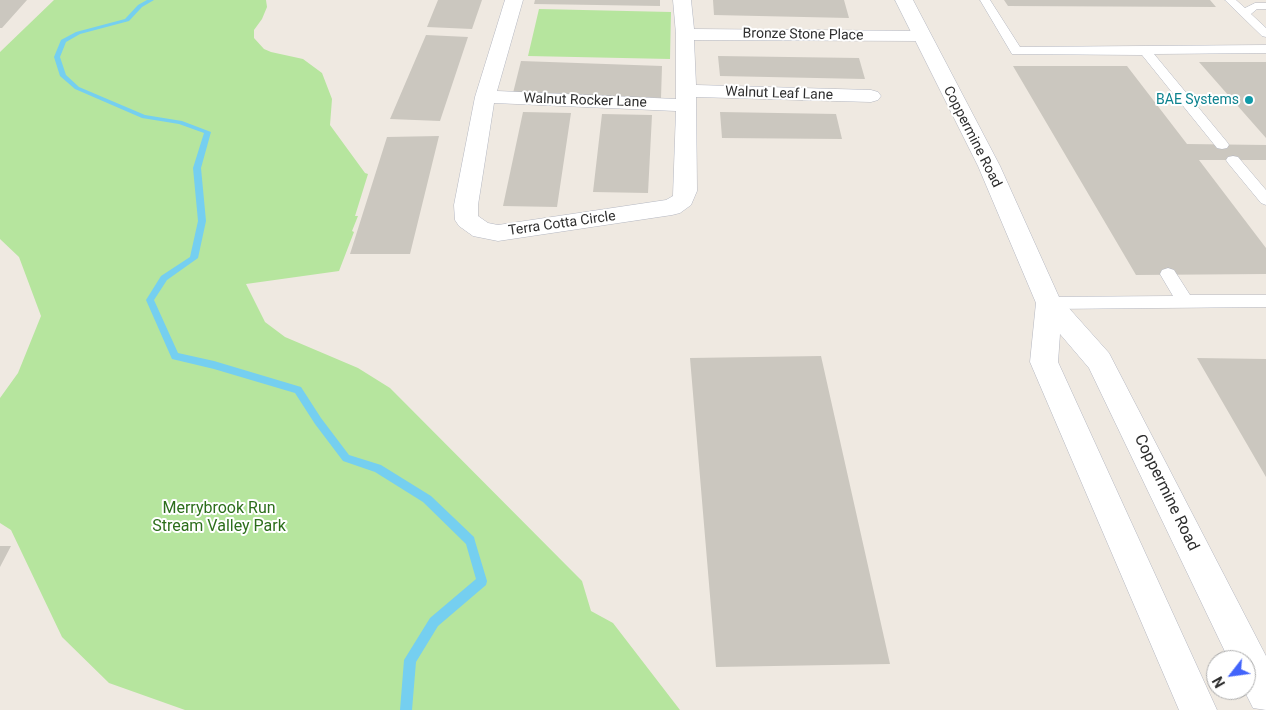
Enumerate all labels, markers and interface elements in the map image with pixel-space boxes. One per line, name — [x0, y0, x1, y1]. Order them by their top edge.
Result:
street label: Bronze Stone Place — [742, 26, 864, 44]
street label: Walnut Leaf Lane — [725, 84, 833, 104]
street label: Coppermine Road — [939, 84, 1005, 190]
street label: Walnut Rocker Lane — [523, 90, 647, 112]
place label: BAE Systems — [1156, 92, 1239, 108]
marker: BAE Systems — [1243, 94, 1255, 106]
street label: Terra Cotta Circle — [507, 208, 617, 240]
street label: Coppermine Road — [1129, 432, 1203, 554]
park label: Merrybrook Run Stream Valley Park — [152, 499, 286, 537]
north arrow — [1206, 650, 1256, 700]
text: N — [1209, 674, 1228, 690]

